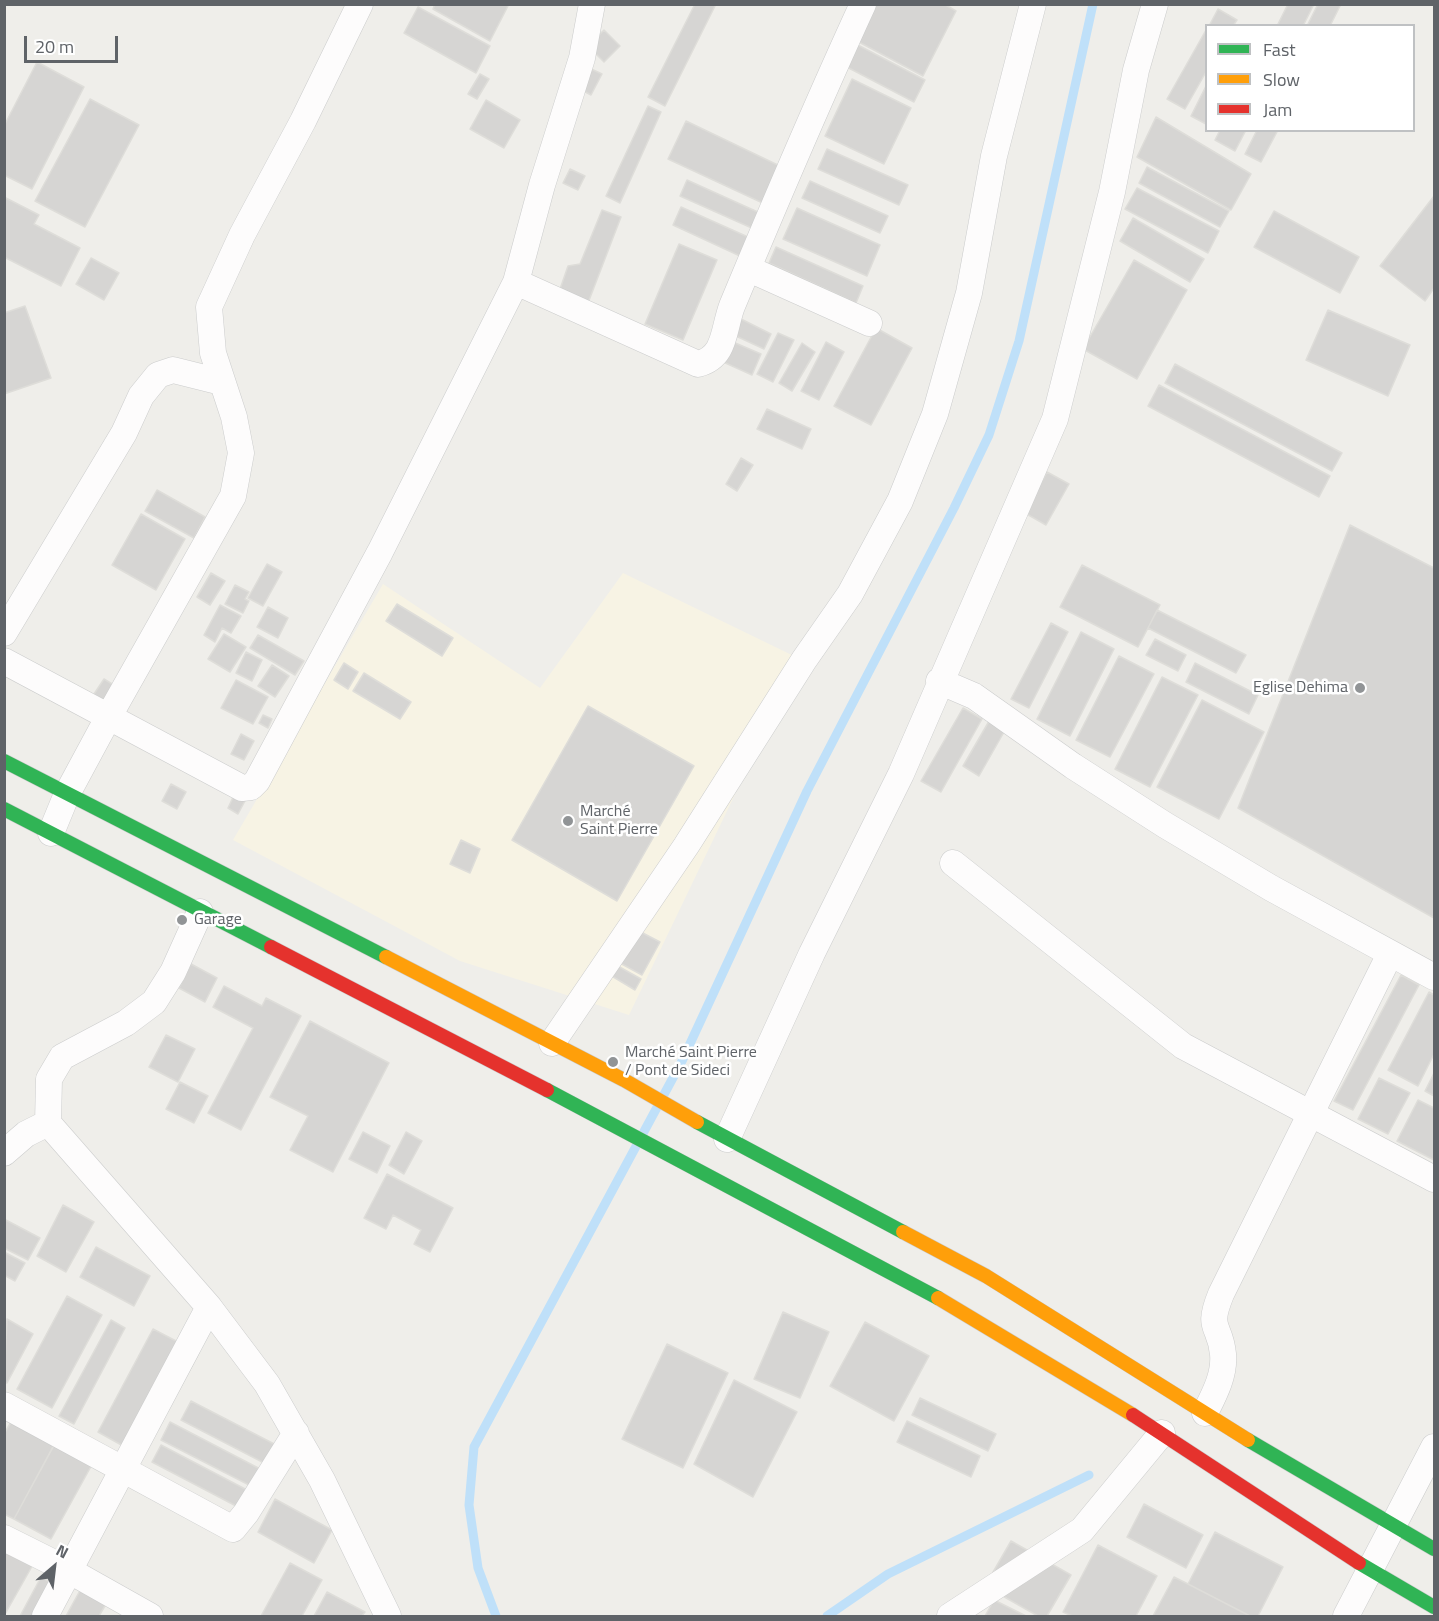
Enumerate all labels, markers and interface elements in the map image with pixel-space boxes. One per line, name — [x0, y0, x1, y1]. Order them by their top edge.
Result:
scale bar — [27, 24, 122, 62]
legend — [1205, 24, 1415, 132]
text: 20 m — [35, 33, 74, 60]
text: Fast — [1263, 36, 1296, 63]
text: Slow — [1263, 66, 1300, 93]
text: Jam — [1263, 96, 1292, 123]
place label: Eglise Dehima — [1253, 678, 1348, 698]
marker: Eglise Dehima — [1353, 681, 1367, 695]
place label: Marché Saint Pierre — [580, 802, 658, 840]
marker: Marché Saint Pierre — [561, 814, 575, 828]
place label: Garage — [194, 910, 242, 930]
marker: Garage — [175, 913, 189, 927]
place label: Marché Saint Pierre / Pont de Sideci — [625, 1043, 757, 1081]
marker: Marché Saint Pierre / Pont de Sideci — [606, 1055, 620, 1069]
north arrow — [24, 1537, 84, 1597]
text: N — [52, 1538, 73, 1564]

